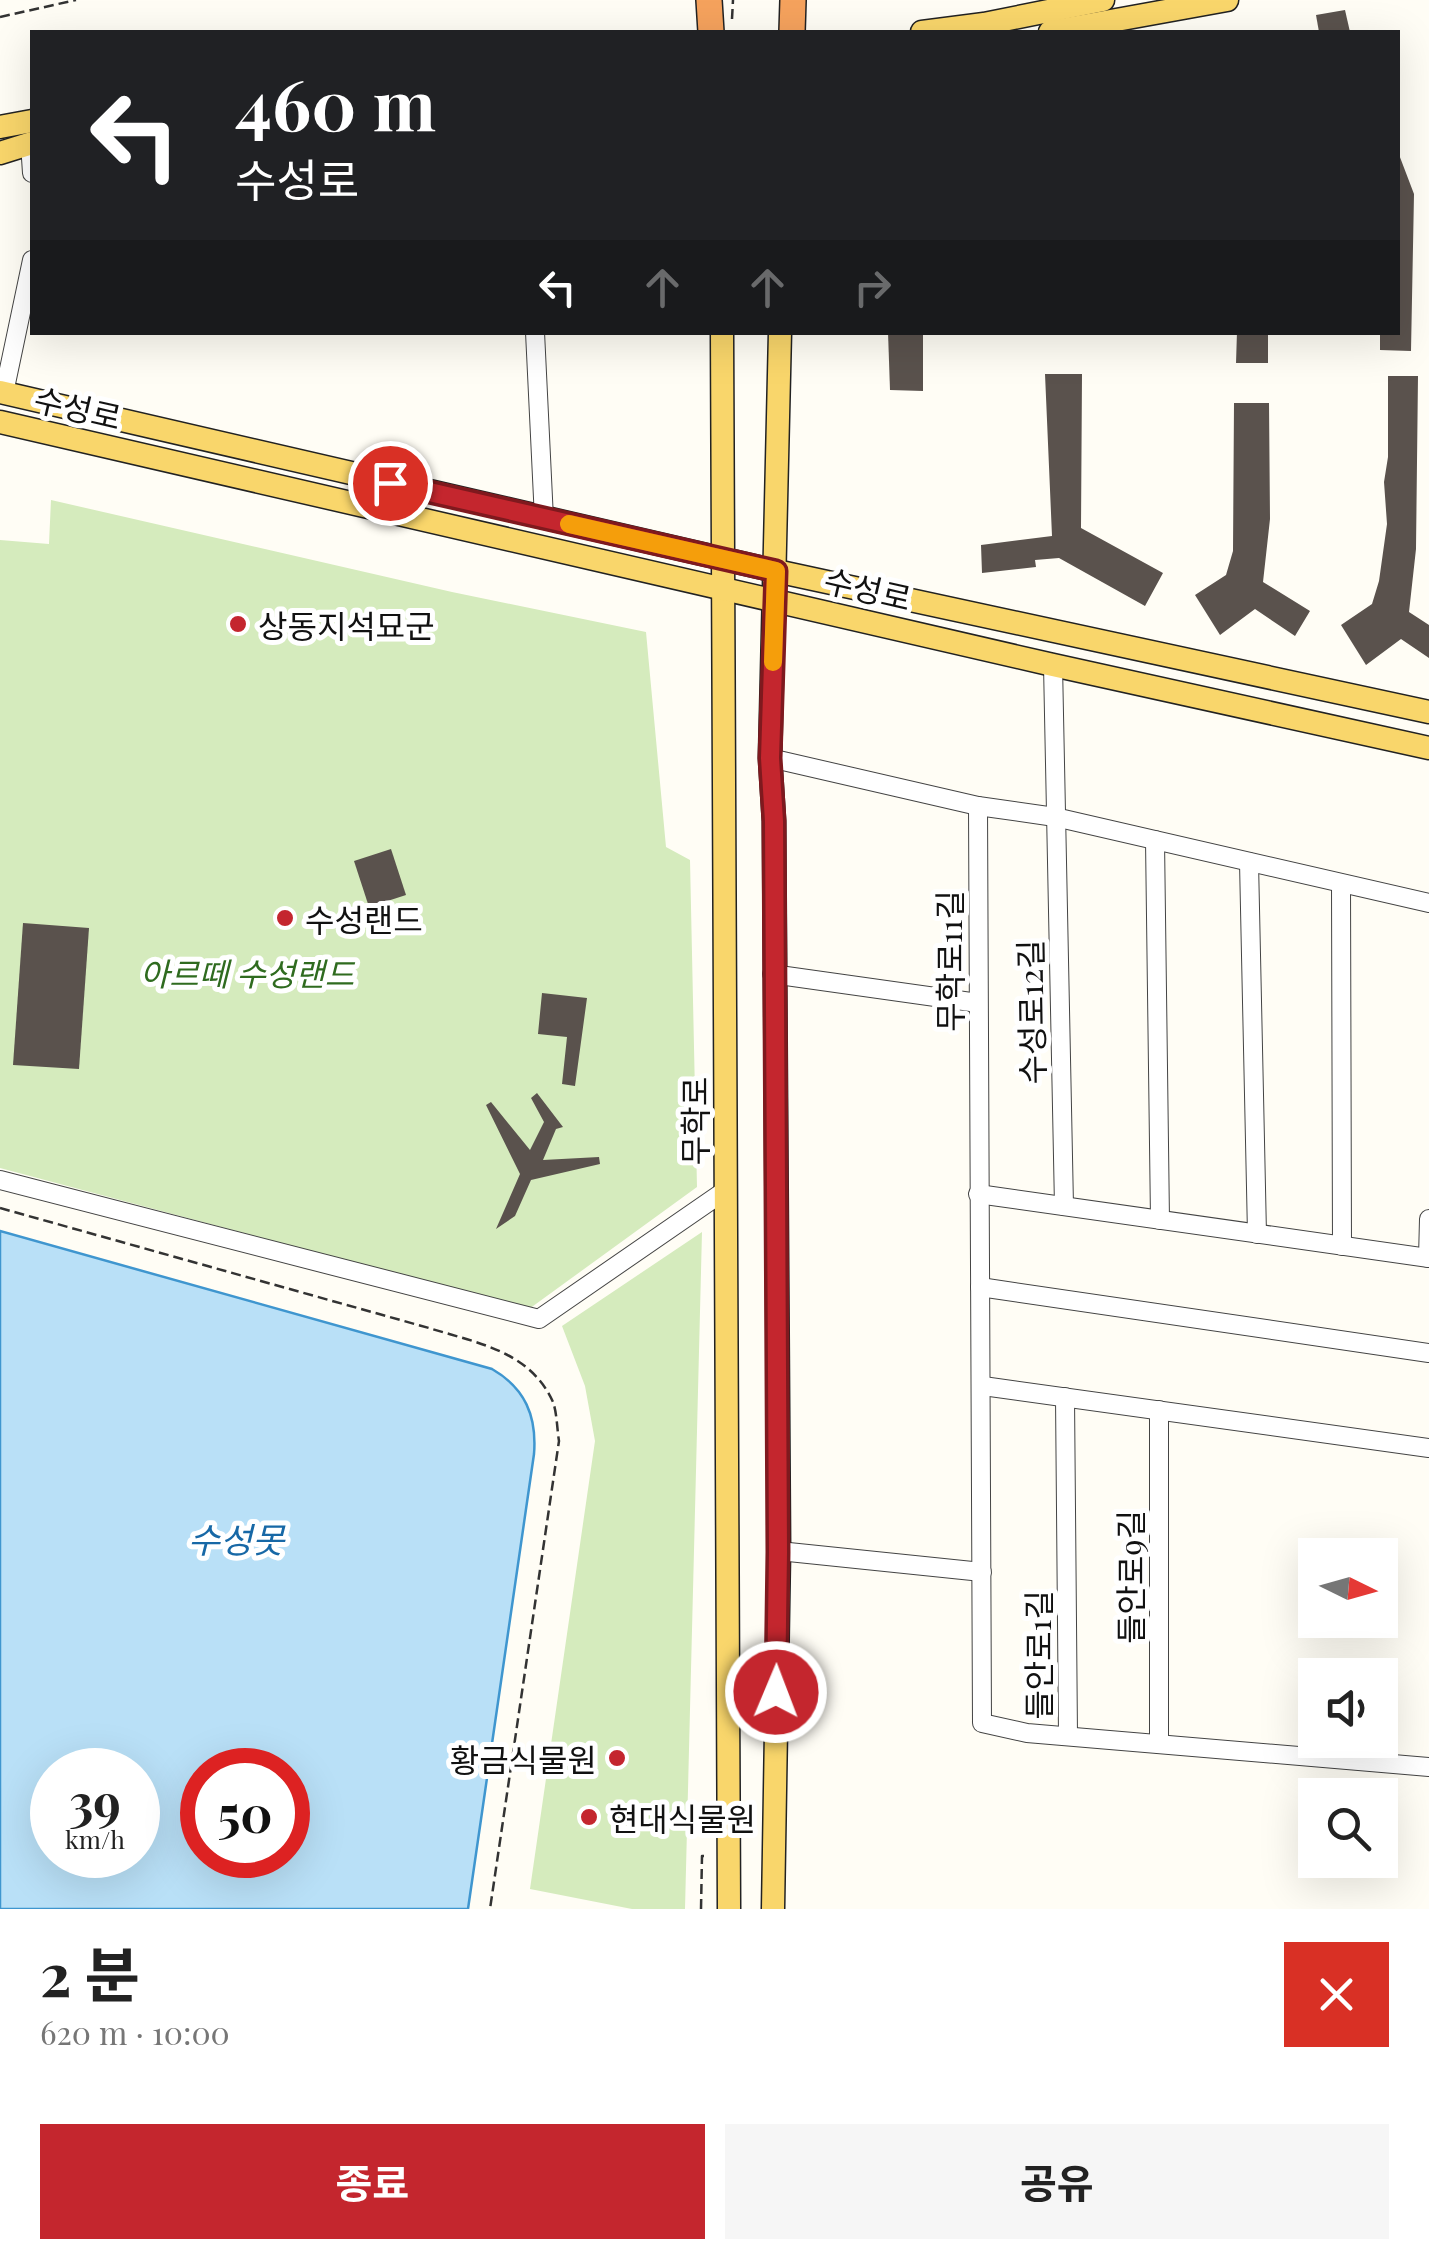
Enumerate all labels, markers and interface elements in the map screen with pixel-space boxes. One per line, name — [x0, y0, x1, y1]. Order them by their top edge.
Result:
text: 460 m — [235, 55, 436, 149]
icon: left — [70, 70, 200, 200]
text: 수성로 — [235, 148, 359, 208]
icon: left — [530, 260, 585, 315]
icon: ahead — [635, 260, 690, 315]
icon: ahead — [740, 260, 795, 315]
icon: right — [845, 260, 900, 315]
street label: 수성로 — [30, 376, 126, 438]
pin — [348, 441, 433, 526]
icon: arrive — [363, 456, 418, 511]
street label: 수성로 — [820, 557, 916, 619]
place label: 상동지석묘군 — [258, 603, 435, 646]
marker: 상동지석묘군 — [227, 613, 249, 635]
street label: 무학로11길 — [927, 890, 970, 1032]
place label: 수성랜드 — [305, 897, 423, 940]
marker: 수성랜드 — [274, 907, 296, 929]
street label: 수성로12길 — [1007, 939, 1053, 1085]
park label: 아르떼 수성랜드 — [140, 951, 356, 994]
street label: 무학로 — [672, 1077, 715, 1165]
street label: 들안로9길 — [1108, 1510, 1151, 1644]
water label: 수성못 — [188, 1515, 286, 1562]
north arrow — [1298, 1538, 1398, 1638]
map controls — [1298, 1538, 1398, 1878]
street label: 들안로1길 — [1016, 1590, 1059, 1720]
position arrow — [724, 1640, 828, 1744]
button: sound — [1298, 1658, 1398, 1758]
place label: 황금식물원 — [450, 1737, 597, 1780]
marker: 황금식물원 — [606, 1747, 628, 1769]
speed limit sign: 50 — [180, 1748, 310, 1878]
text: 39 — [69, 1767, 121, 1834]
button: search — [1298, 1778, 1398, 1878]
place label: 현대식물원 — [609, 1796, 756, 1839]
marker: 현대식물원 — [578, 1806, 600, 1828]
text: km/h — [65, 1822, 125, 1855]
text: 2 분 — [40, 1932, 140, 2012]
button: close — [1284, 1942, 1389, 2047]
text: 620 m · 10:00 — [40, 2010, 230, 2053]
button: 종료 — [40, 2124, 705, 2239]
button: 공유 — [725, 2124, 1389, 2239]

